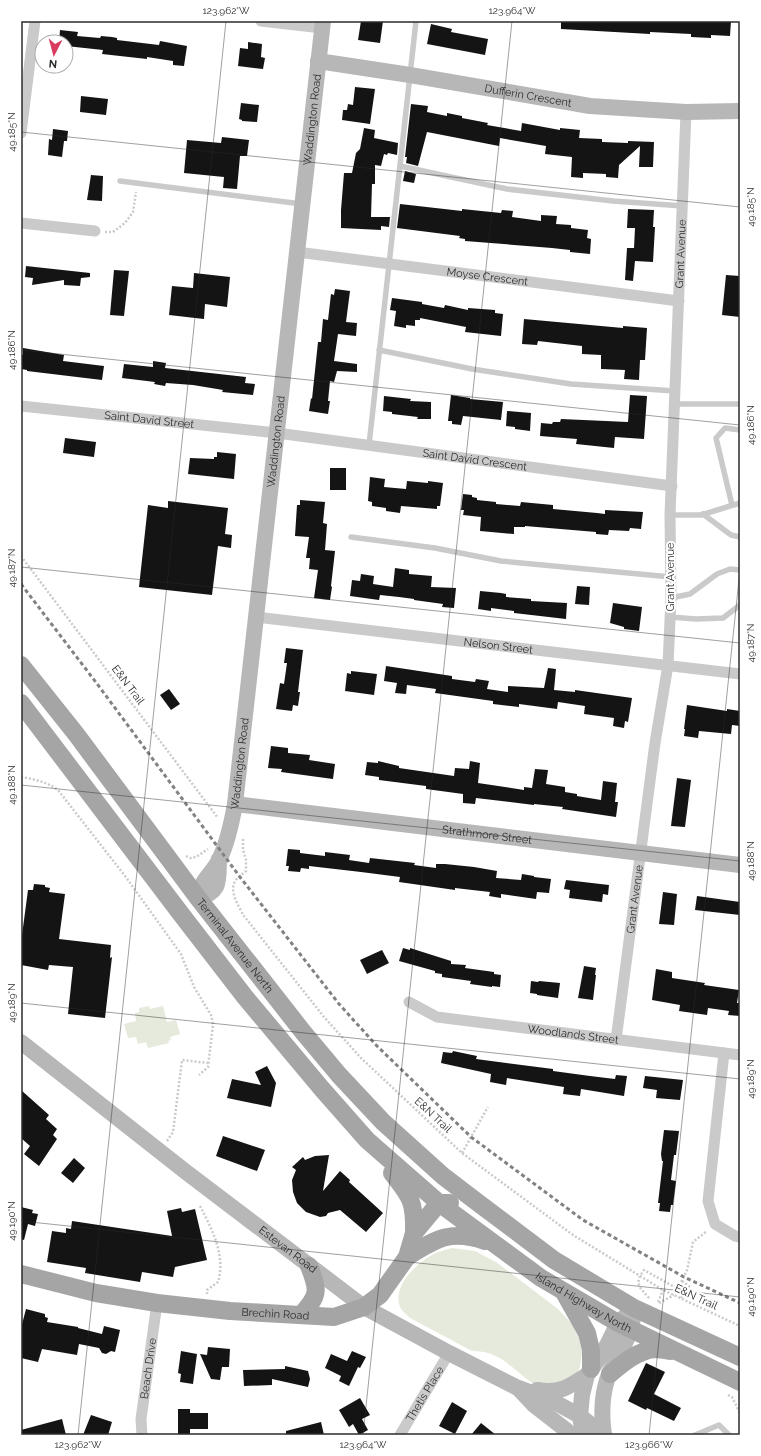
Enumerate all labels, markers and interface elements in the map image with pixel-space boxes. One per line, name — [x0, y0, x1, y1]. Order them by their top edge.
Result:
text: 123.962°W — [203, 5, 250, 16]
text: 123.964°W — [488, 5, 536, 16]
north arrow — [34, 34, 74, 74]
text: N — [48, 57, 58, 70]
street label: Waddington Road — [300, 73, 324, 166]
street label: Dufferin Crescent — [484, 81, 573, 109]
text: 49.185°N — [6, 112, 17, 152]
text: 49.185°N — [745, 187, 756, 227]
street label: Grant Avenue — [673, 219, 688, 289]
street label: Moyse Crescent — [446, 265, 529, 288]
text: 49.186°N — [6, 330, 17, 370]
street label: Waddington Road — [264, 395, 287, 488]
text: 49.186°N — [745, 405, 756, 445]
street label: Saint David Street — [104, 408, 195, 431]
street label: Saint David Crescent — [422, 446, 528, 473]
street label: Grant Avenue — [664, 542, 677, 611]
text: 49.187°N — [6, 548, 17, 588]
text: 49.187°N — [745, 623, 756, 663]
street label: Nelson Street — [463, 635, 534, 656]
street label: E&N Trail — [109, 663, 147, 707]
street label: Waddington Road — [228, 717, 251, 810]
text: 49.188°N — [6, 765, 17, 805]
street label: Strathmore Street — [442, 823, 533, 846]
text: 49.188°N — [745, 841, 756, 881]
street label: Grant Avenue — [624, 864, 645, 934]
street label: Terminal Avenue North — [194, 896, 276, 995]
text: 49.189°N — [6, 983, 17, 1023]
street label: Woodlands Street — [527, 1022, 620, 1046]
text: 49.189°N — [745, 1059, 756, 1099]
street label: E&N Trail — [412, 1095, 454, 1135]
text: 49.190°N — [6, 1201, 17, 1241]
street label: Estevan Road — [256, 1223, 320, 1276]
street label: Island Highway North — [533, 1270, 634, 1335]
text: 49.190°N — [745, 1277, 756, 1317]
street label: E&N Trail — [672, 1281, 720, 1313]
street label: Brechin Road — [241, 1305, 310, 1322]
street label: Beach Drive — [137, 1337, 159, 1400]
street label: Thetis Place — [403, 1363, 446, 1424]
text: 123.962°W — [55, 1439, 102, 1450]
text: 123.964°W — [339, 1439, 387, 1450]
text: 123.966°W — [625, 1439, 673, 1450]

